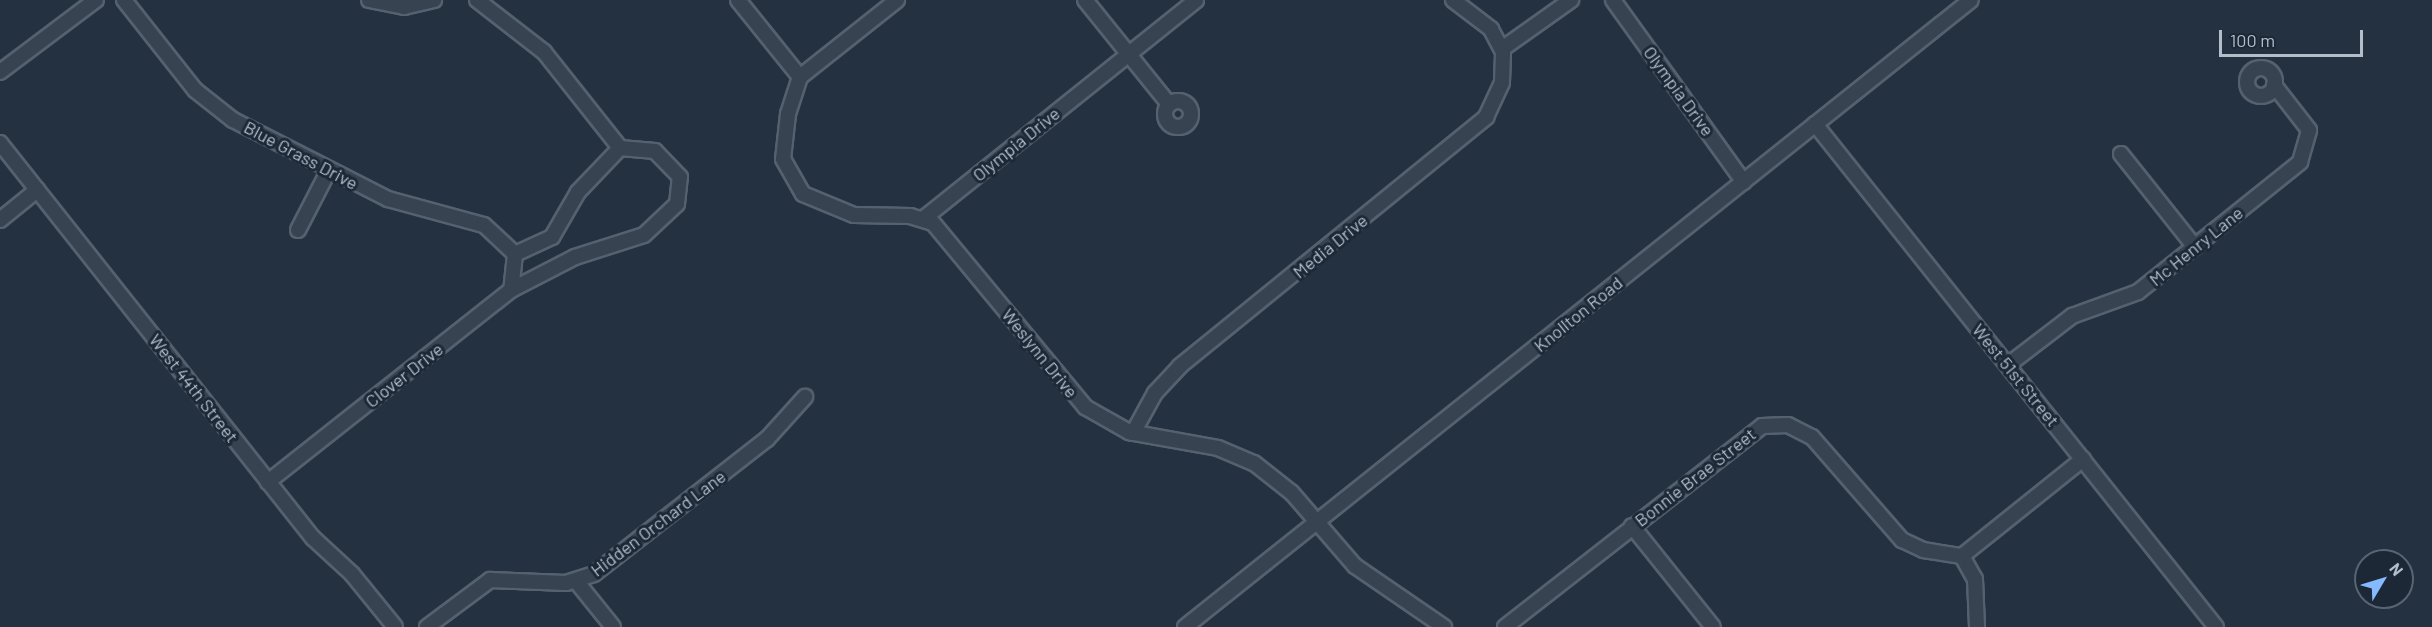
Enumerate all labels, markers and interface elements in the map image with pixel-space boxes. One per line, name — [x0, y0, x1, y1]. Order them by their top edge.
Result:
scale bar — [2222, 18, 2366, 56]
text: 100 m — [2230, 29, 2275, 51]
street label: Olympia Drive — [1639, 42, 1719, 140]
street label: Olympia Drive — [968, 102, 1064, 186]
street label: Blue Grass Drive — [240, 116, 362, 194]
street label: Mc Henry Lane — [2145, 202, 2247, 290]
street label: Media Drive — [1288, 209, 1372, 283]
street label: Knollton Road — [1529, 272, 1627, 356]
street label: Weslynn Drive — [997, 304, 1083, 402]
street label: West 51st Street — [1968, 319, 2064, 431]
street label: West 44th Street — [145, 329, 243, 447]
street label: Clover Drive — [361, 338, 447, 412]
street label: Bonnie Brae Street — [1630, 423, 1760, 531]
street label: Hidden Orchard Lane — [586, 465, 730, 581]
north arrow — [2354, 549, 2414, 609]
text: N — [2386, 559, 2408, 579]

